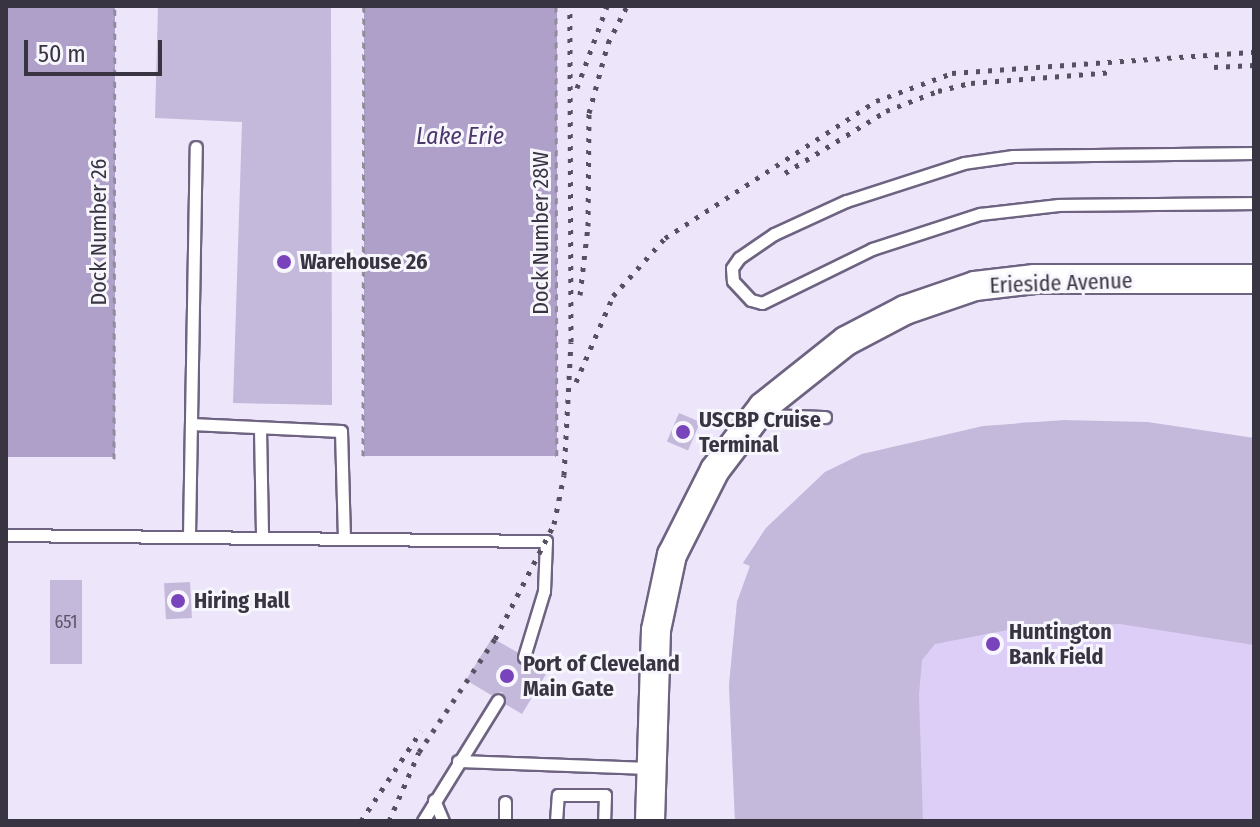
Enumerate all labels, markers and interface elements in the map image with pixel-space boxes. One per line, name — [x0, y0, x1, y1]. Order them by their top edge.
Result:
scale bar — [28, 24, 166, 74]
text: 50 m — [38, 40, 86, 68]
water label: Lake Erie — [416, 123, 504, 151]
street label: Dock Number 28W — [528, 151, 554, 315]
street label: Dock Number 26 — [86, 158, 112, 306]
place label: Warehouse 26 — [300, 249, 428, 275]
marker: Warehouse 26 — [275, 253, 293, 271]
street label: Erieside Avenue — [989, 267, 1133, 299]
place label: USCBP Cruise Terminal — [699, 406, 821, 458]
marker: USCBP Cruise Terminal — [674, 423, 692, 441]
place label: Hiring Hall — [194, 588, 290, 614]
marker: Hiring Hall — [169, 592, 187, 610]
house number: 651 — [54, 611, 78, 633]
place label: Huntington Bank Field — [1009, 618, 1112, 670]
marker: Huntington Bank Field — [984, 635, 1002, 653]
place label: Port of Cleveland Main Gate — [523, 650, 680, 702]
marker: Port of Cleveland Main Gate — [498, 667, 516, 685]

